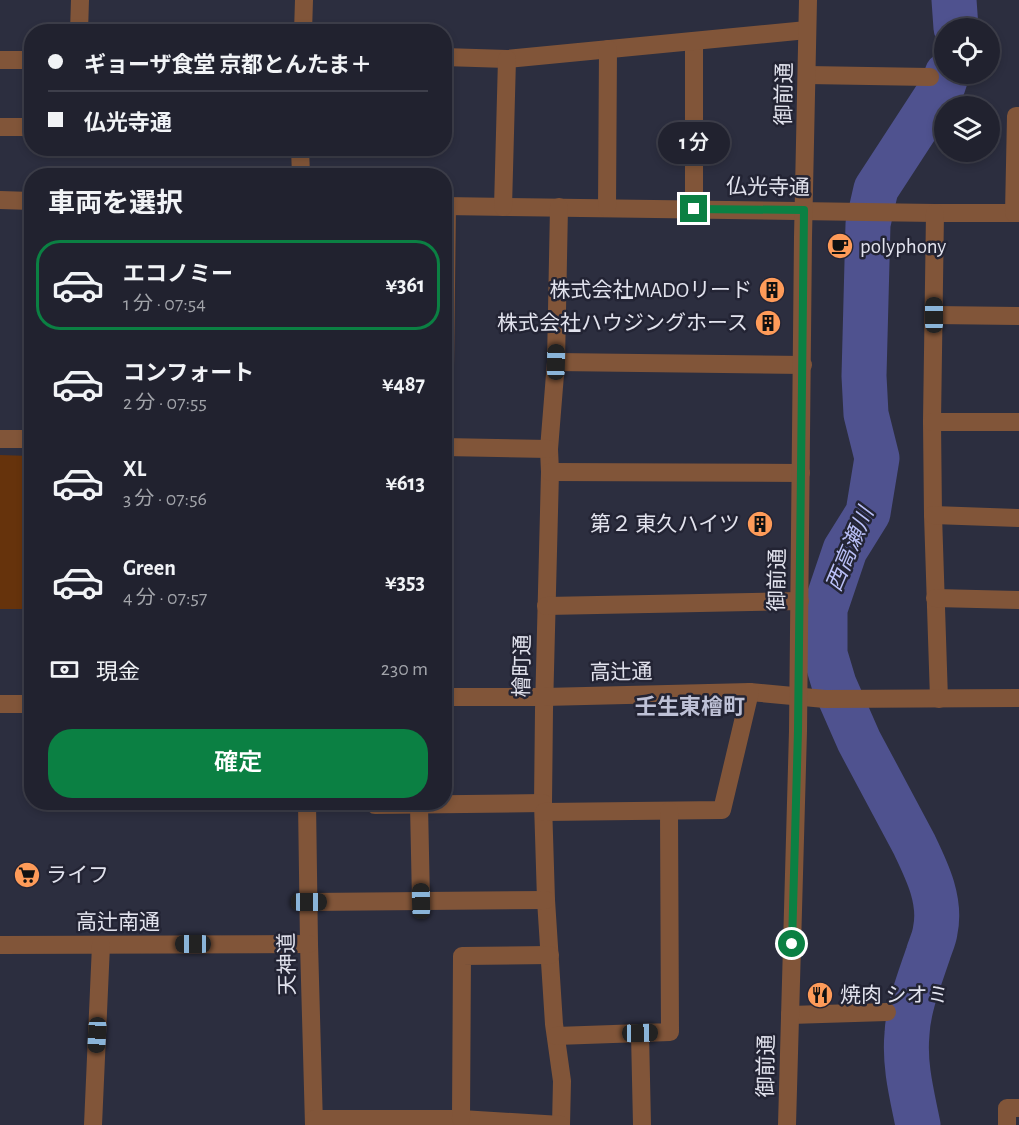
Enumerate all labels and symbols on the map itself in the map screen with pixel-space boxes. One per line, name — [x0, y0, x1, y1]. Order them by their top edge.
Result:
street label: 御前通 — [772, 62, 796, 126]
callout: 1 分 — [658, 122, 730, 164]
street label: 仏光寺通 — [726, 175, 810, 199]
route end — [680, 195, 707, 222]
cafe icon: polyphony — [825, 231, 855, 261]
place label: polyphony — [860, 236, 946, 257]
building icon: 株式会社MADOリード — [757, 275, 787, 305]
place label: 株式会社MADOリード — [549, 279, 752, 301]
car — [925, 297, 943, 333]
building icon: 株式会社ハウジングホース — [753, 308, 783, 338]
place label: 株式会社ハウジングホース — [497, 312, 748, 334]
car — [547, 344, 565, 380]
water label: 西高瀬川 — [822, 502, 878, 594]
building icon: 第２ 東久ハイツ — [745, 509, 775, 539]
place label: 第２ 東久ハイツ — [590, 513, 740, 535]
street label: 御前通 — [765, 548, 789, 612]
street label: 檜町通 — [510, 634, 534, 698]
street label: 高辻通 — [589, 660, 653, 684]
district label: 壬生東檜町 — [635, 695, 745, 718]
supermarket icon: ライフ — [12, 860, 42, 890]
place label: ライフ — [46, 865, 109, 886]
car — [412, 883, 430, 919]
car — [291, 893, 327, 911]
street label: 高辻南通 — [76, 911, 160, 933]
route start — [778, 930, 805, 957]
street label: 天神道 — [275, 932, 299, 996]
car — [175, 935, 211, 953]
restaurant icon: 焼肉 シオミ — [805, 980, 835, 1010]
place label: 焼肉 シオミ — [840, 984, 948, 1006]
car — [87, 1017, 107, 1053]
car — [622, 1024, 658, 1042]
street label: 御前通 — [754, 1034, 778, 1098]

